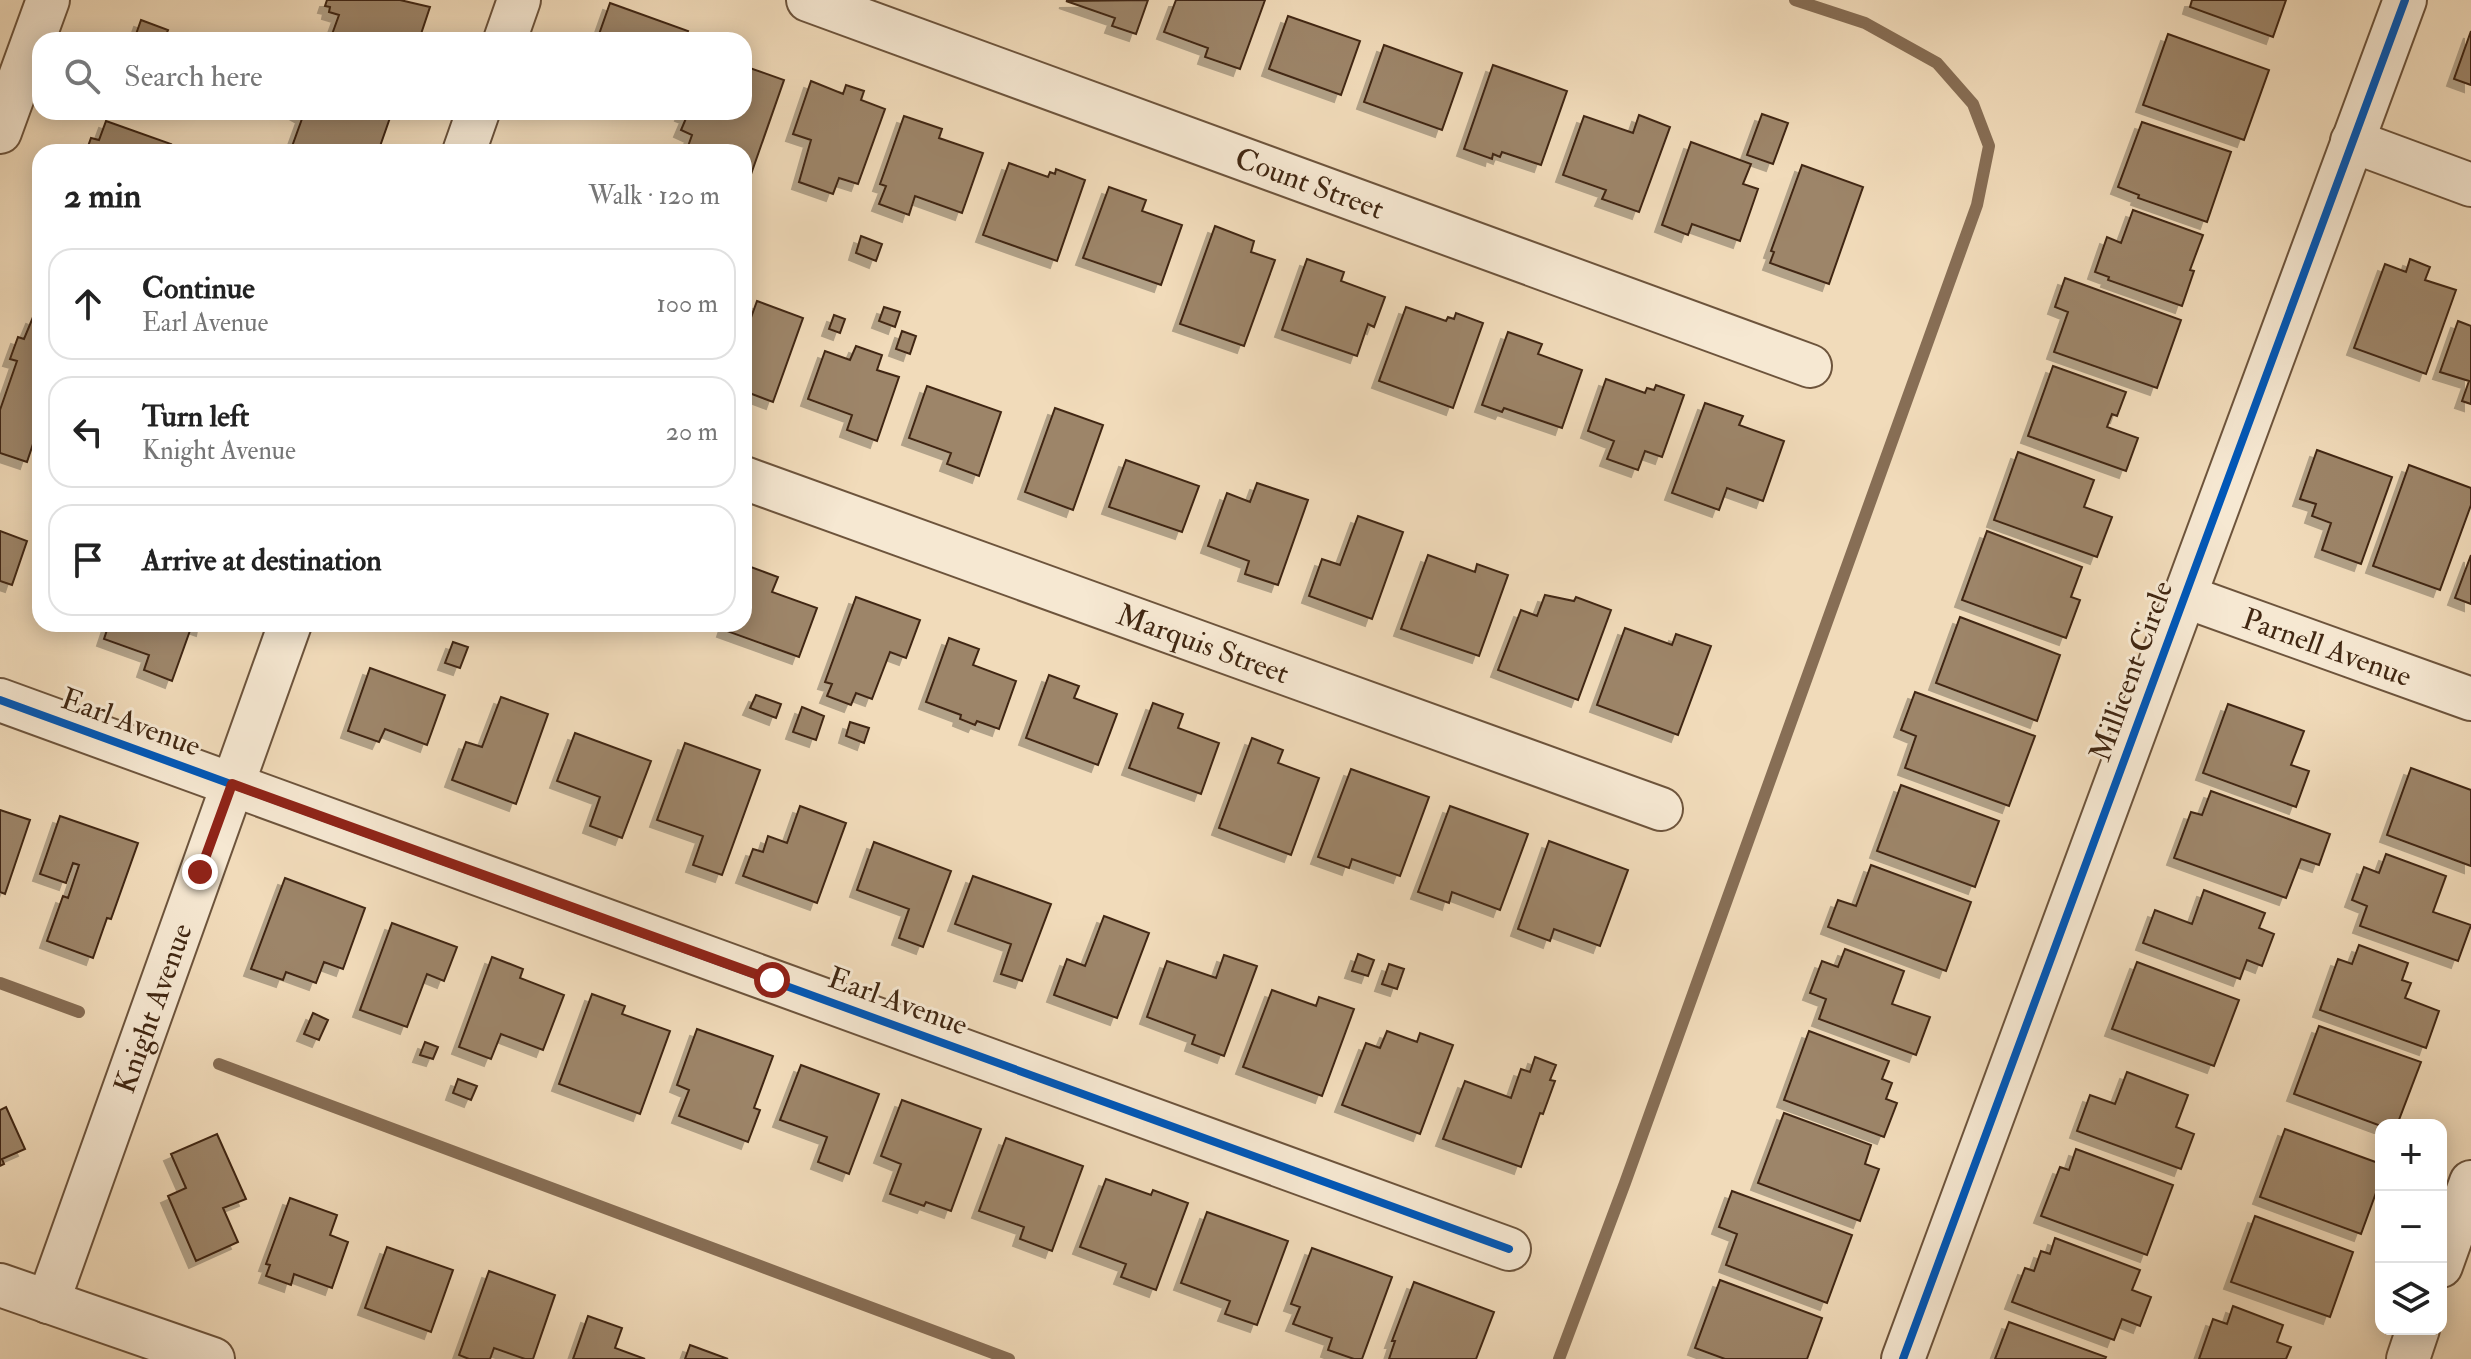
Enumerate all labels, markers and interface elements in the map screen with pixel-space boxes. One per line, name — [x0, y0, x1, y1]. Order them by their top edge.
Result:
search box — [32, 32, 752, 120]
icon: search — [60, 54, 104, 98]
text: Search here — [124, 58, 263, 95]
street label: Count Street — [1230, 140, 1389, 228]
text: 2 min — [64, 175, 141, 218]
text: Walk · 120 m — [589, 180, 720, 212]
text: Continue — [142, 270, 255, 307]
icon: ahead — [66, 282, 110, 326]
text: 100 m — [657, 288, 718, 320]
text: Earl Avenue — [142, 307, 268, 339]
text: Turn left — [142, 398, 249, 435]
icon: left — [66, 410, 110, 454]
text: 20 m — [666, 416, 718, 448]
text: Knight Avenue — [142, 435, 296, 467]
icon: arrive — [66, 538, 110, 582]
text: Arrive at destination — [142, 542, 382, 579]
street label: Millicent Circle — [2082, 576, 2181, 766]
street label: Marquis Street — [1112, 596, 1294, 692]
street label: Parnell Avenue — [2237, 601, 2416, 695]
street label: Earl Avenue — [56, 680, 206, 765]
route end — [182, 854, 218, 890]
street label: Knight Avenue — [106, 918, 201, 1098]
street label: Earl Avenue — [823, 959, 973, 1044]
route start — [754, 962, 790, 998]
map controls — [2375, 1119, 2447, 1335]
button: + — [2375, 1119, 2447, 1191]
button: − — [2375, 1191, 2447, 1263]
button: layers — [2375, 1263, 2447, 1335]

